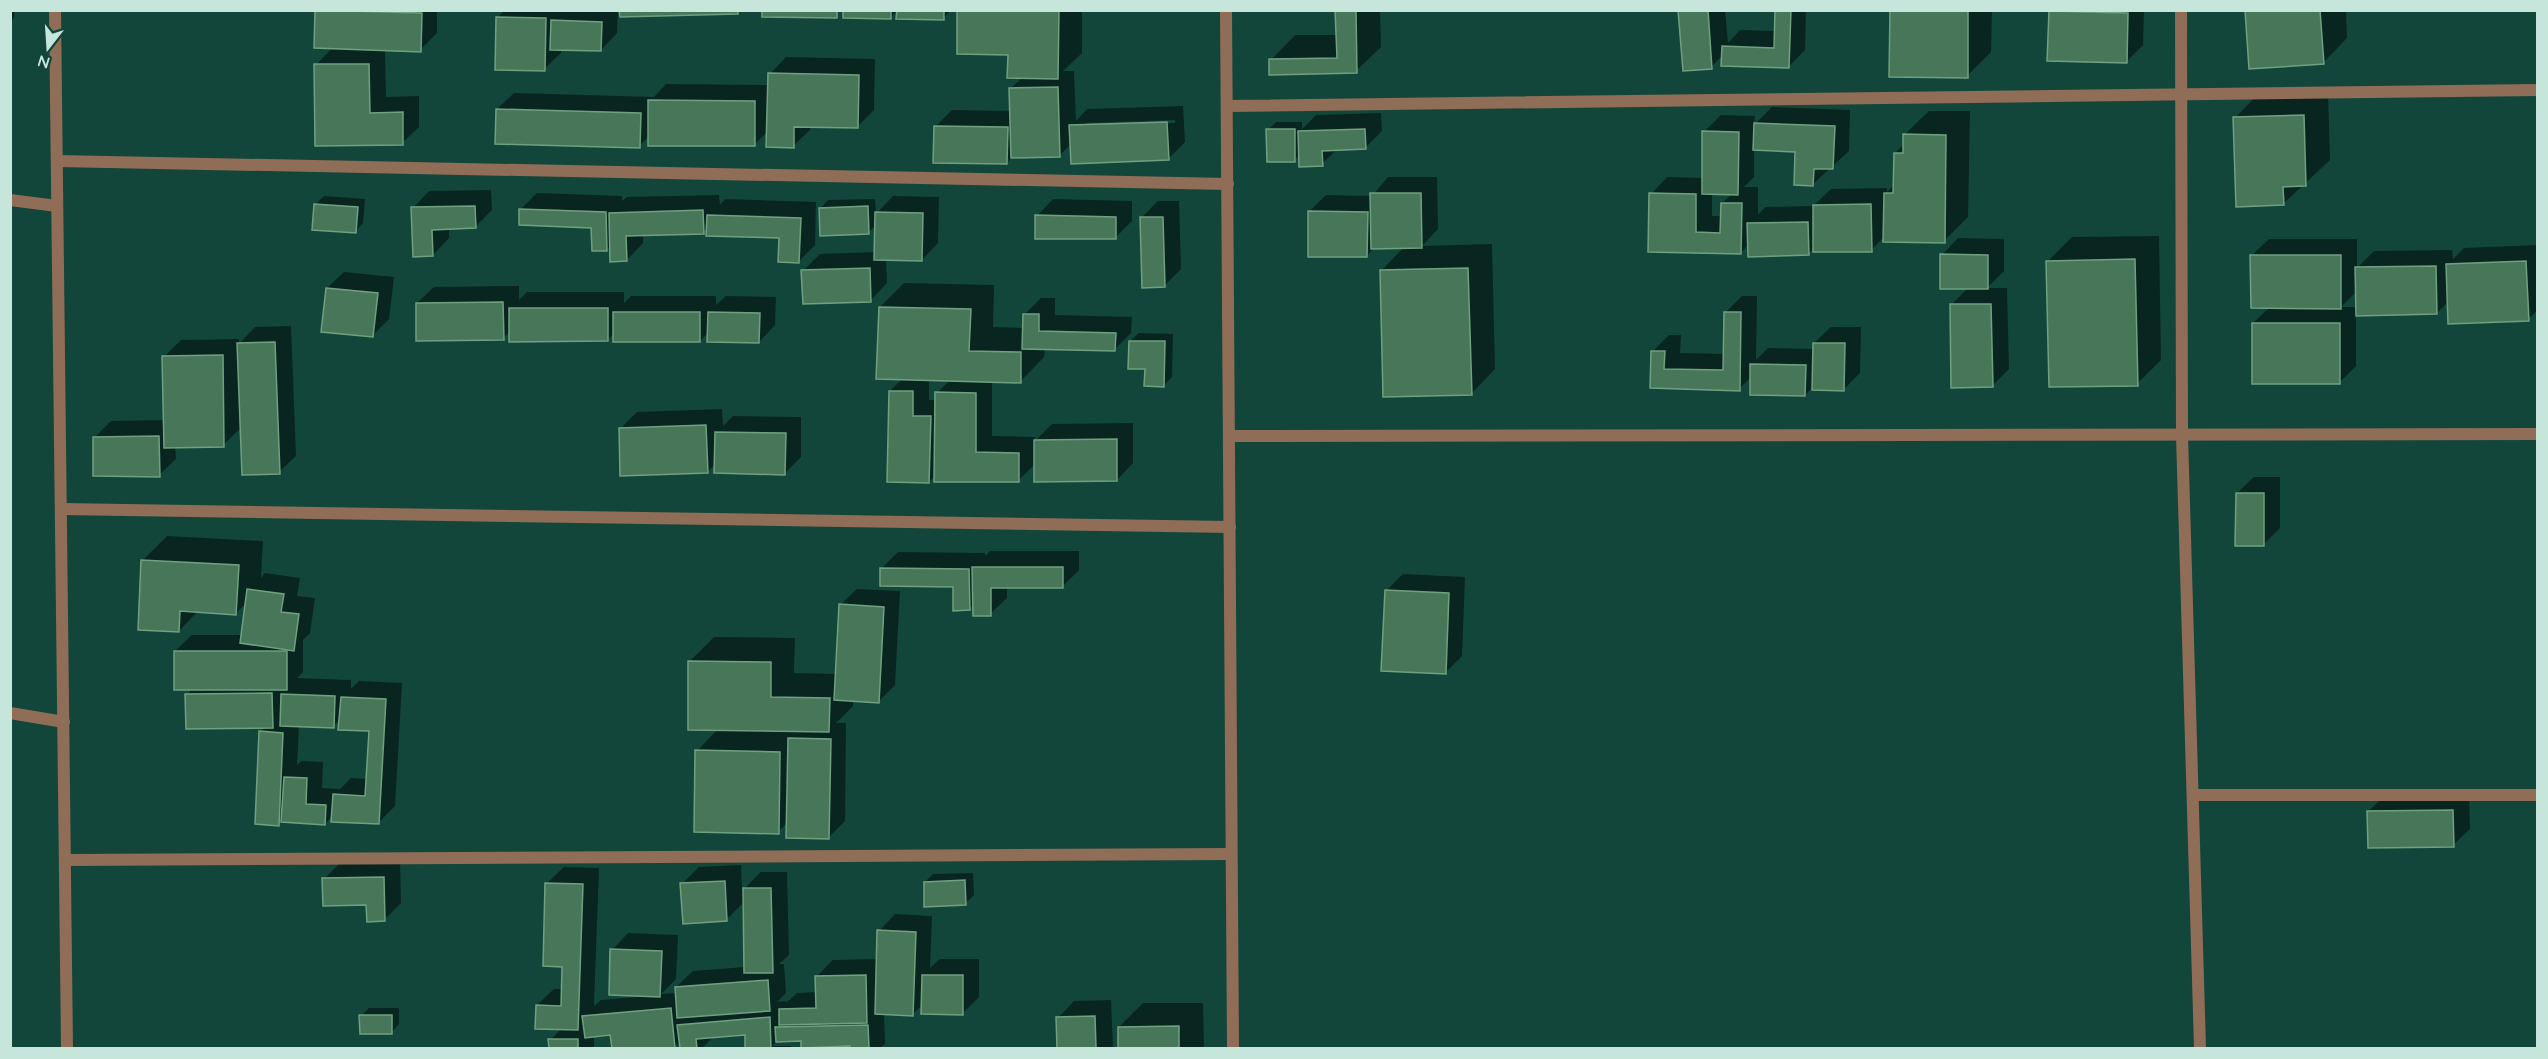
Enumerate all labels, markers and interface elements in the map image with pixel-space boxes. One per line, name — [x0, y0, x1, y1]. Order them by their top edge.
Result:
north arrow — [18, 18, 78, 78]
text: N — [35, 51, 52, 74]

